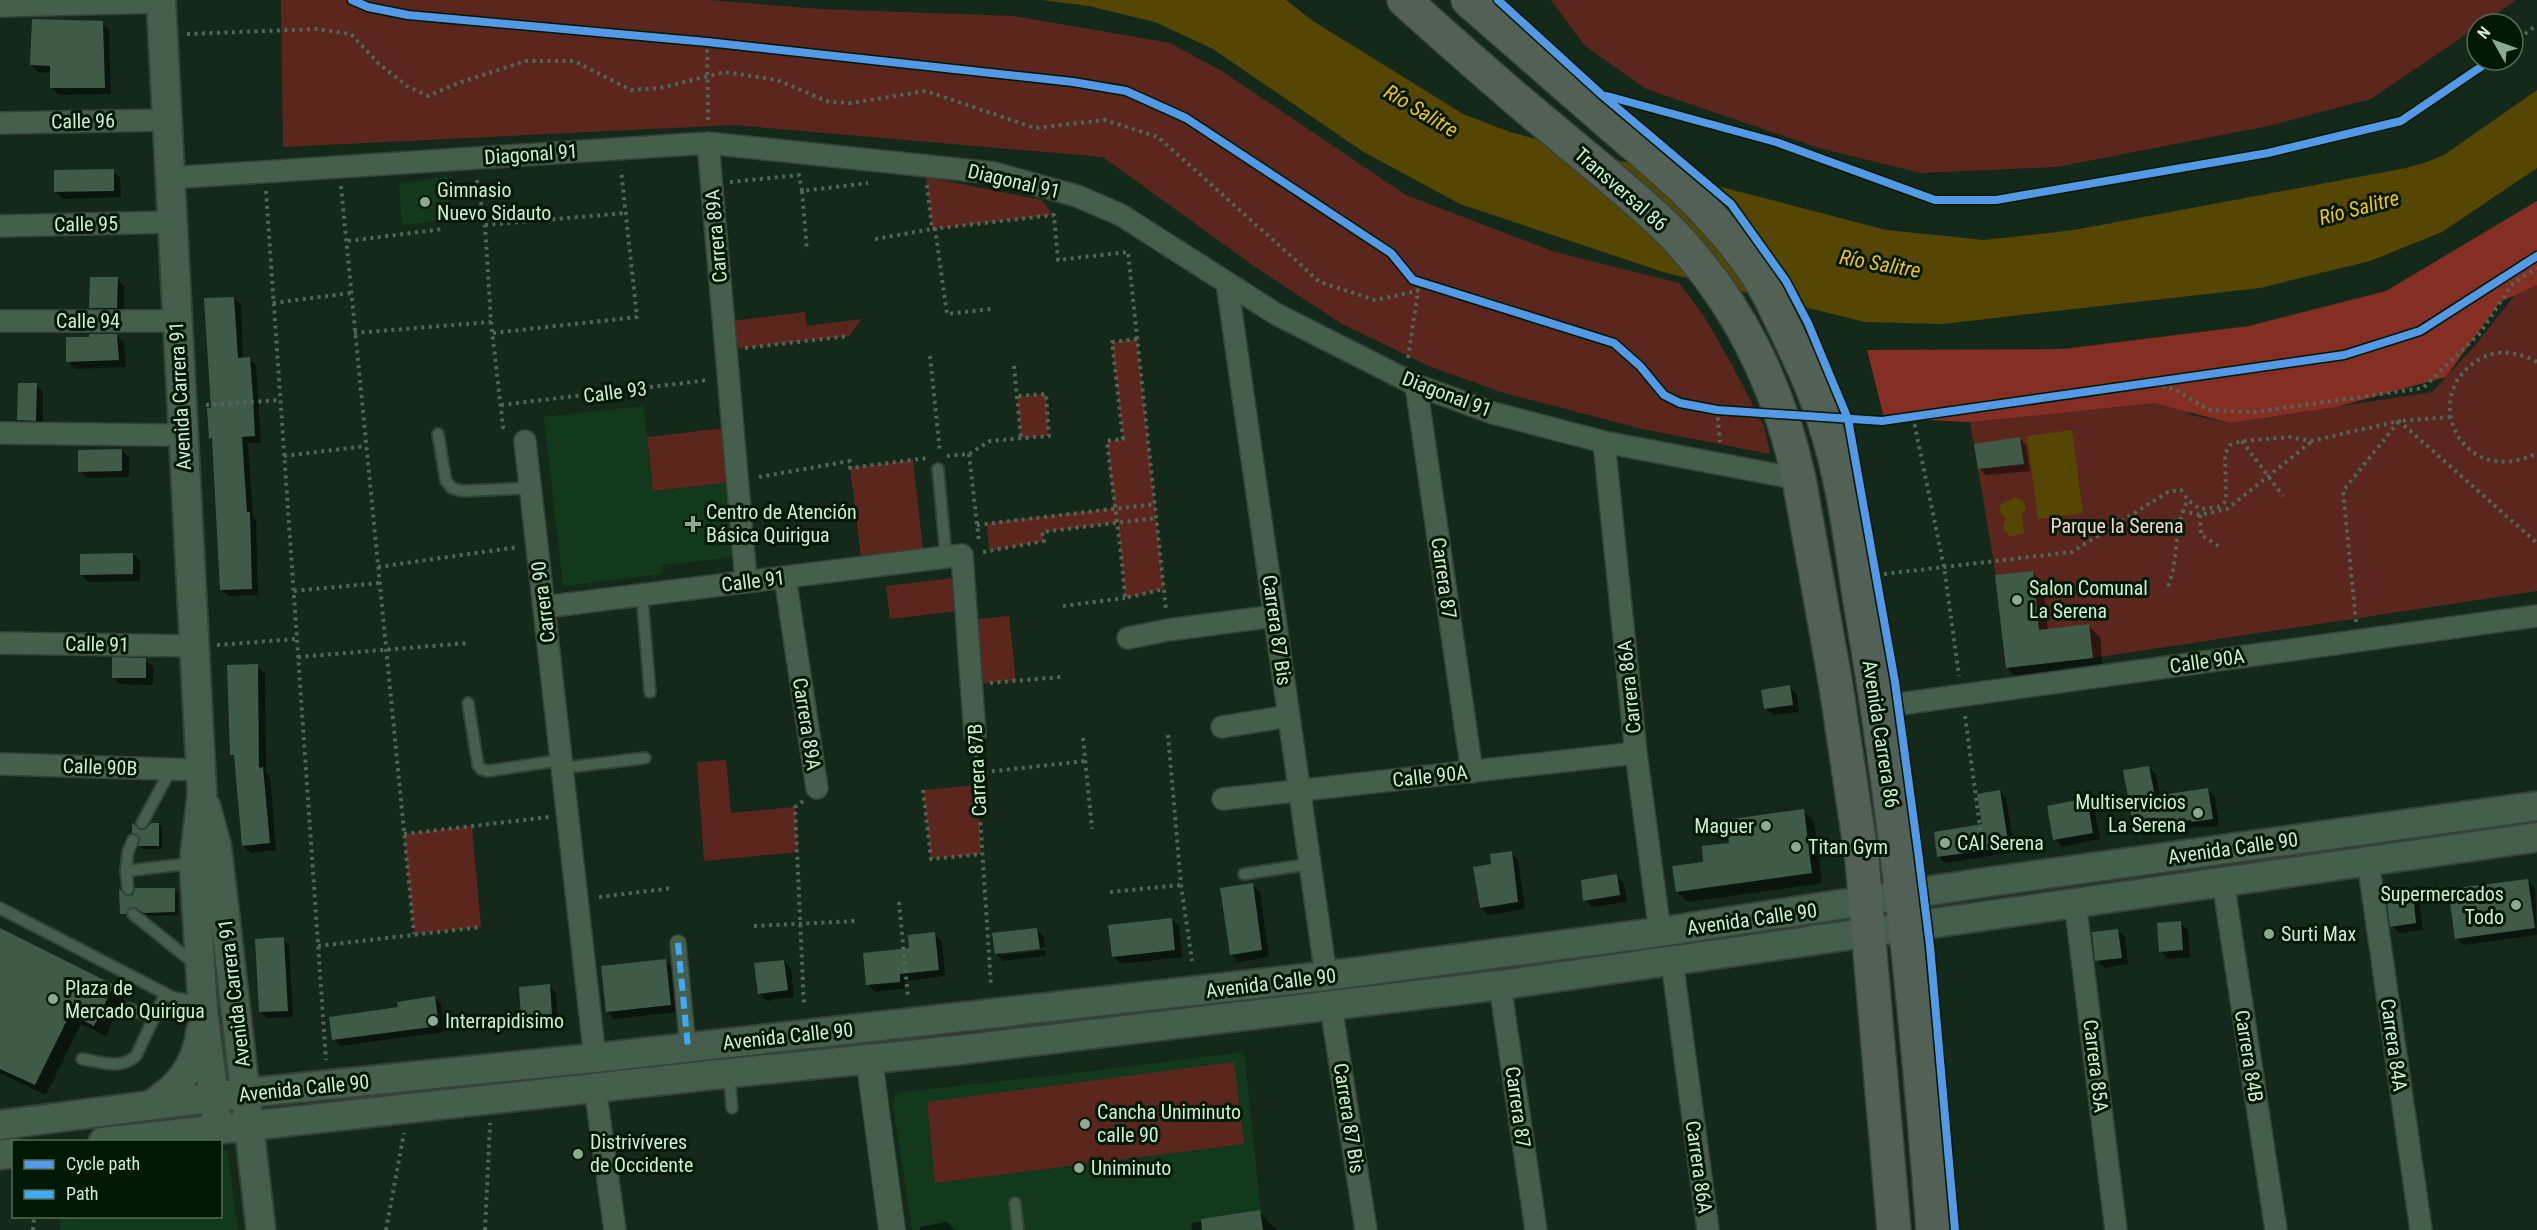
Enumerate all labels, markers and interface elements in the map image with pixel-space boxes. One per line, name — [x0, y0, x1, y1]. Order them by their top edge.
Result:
north arrow — [2465, 12, 2525, 72]
text: N — [2473, 23, 2494, 43]
water label: Río Salitre — [1380, 80, 1462, 142]
street label: Calle 96 — [51, 108, 115, 134]
street label: Diagonal 91 — [483, 139, 579, 169]
street label: Transversal 86 — [1570, 142, 1672, 236]
street label: Diagonal 91 — [966, 159, 1062, 203]
place label: Gimnasio Nuevo Sidauto — [437, 178, 551, 225]
water label: Río Salitre — [2316, 186, 2402, 230]
street label: Carrera 89A — [700, 188, 732, 284]
marker: Gimnasio Nuevo Sidauto — [418, 195, 432, 209]
street label: Calle 95 — [54, 211, 118, 237]
water label: Río Salitre — [1838, 245, 1922, 283]
street label: Calle 94 — [56, 309, 120, 333]
street label: Avenida Carrera 91 — [164, 321, 196, 471]
street label: Diagonal 91 — [1399, 366, 1495, 422]
street label: Calle 93 — [582, 376, 648, 408]
place label: Centro de Atención Básica Quirigua — [706, 500, 857, 547]
park label: Parque la Serena — [2050, 514, 2184, 538]
marker: Centro de Atención Básica Quirigua — [684, 515, 702, 533]
street label: Carrera 87 — [1426, 536, 1462, 620]
street label: Carrera 90 — [526, 560, 560, 644]
street label: Calle 91 — [720, 565, 786, 597]
street label: Carrera 87 Bis — [1257, 573, 1297, 687]
place label: Salon Comunal La Serena — [2029, 576, 2148, 623]
marker: Salon Comunal La Serena — [2010, 593, 2024, 607]
street label: Calle 91 — [65, 631, 129, 657]
street label: Carrera 86A — [1612, 639, 1646, 735]
street label: Calle 90A — [2168, 644, 2246, 678]
street label: Avenida Carrera 86 — [1857, 658, 1905, 810]
street label: Carrera 89A — [788, 676, 826, 772]
street label: Carrera 87B — [963, 723, 991, 817]
street label: Calle 90B — [62, 754, 138, 780]
street label: Calle 90A — [1391, 760, 1469, 792]
place label: Multiservicios La Serena — [2075, 790, 2186, 837]
marker: Multiservicios La Serena — [2191, 806, 2205, 820]
place label: Maguer — [1694, 814, 1754, 838]
marker: Maguer — [1759, 819, 1773, 833]
street label: Avenida Calle 90 — [2166, 827, 2300, 869]
place label: CAI Serena — [1957, 831, 2044, 855]
place label: Titan Gym — [1808, 835, 1888, 859]
marker: CAI Serena — [1938, 836, 1952, 850]
marker: Titan Gym — [1789, 840, 1803, 854]
place label: Supermercados Todo — [2380, 882, 2504, 929]
street label: Avenida Calle 90 — [1685, 898, 1819, 940]
marker: Supermercados Todo — [2509, 898, 2523, 912]
street label: Avenida Carrera 91 — [213, 918, 255, 1068]
place label: Surti Max — [2281, 922, 2356, 946]
marker: Surti Max — [2262, 927, 2276, 941]
street label: Avenida Calle 90 — [1205, 963, 1337, 1003]
place label: Plaza de Mercado Quirigua — [65, 976, 205, 1023]
marker: Plaza de Mercado Quirigua — [46, 992, 60, 1006]
street label: Carrera 84A — [2376, 997, 2412, 1093]
street label: Carrera 84B — [2230, 1008, 2268, 1104]
place label: Interrapidisimo — [445, 1009, 564, 1033]
marker: Interrapidisimo — [426, 1014, 440, 1028]
street label: Avenida Calle 90 — [722, 1017, 854, 1055]
street label: Carrera 85A — [2078, 1018, 2114, 1114]
street label: Carrera 87 Bis — [1328, 1061, 1370, 1175]
street label: Carrera 87 — [1500, 1065, 1536, 1149]
street label: Avenida Calle 90 — [238, 1069, 370, 1107]
place label: Cancha Uniminuto calle 90 — [1097, 1100, 1241, 1147]
marker: Cancha Uniminuto calle 90 — [1078, 1117, 1092, 1131]
street label: Carrera 86A — [1681, 1119, 1717, 1215]
place label: Distrivíveres de Occidente — [590, 1130, 693, 1177]
legend — [12, 1140, 222, 1218]
marker: Distrivíveres de Occidente — [571, 1147, 585, 1161]
text: Cycle path — [66, 1153, 140, 1174]
place label: Uniminuto — [1091, 1156, 1171, 1180]
marker: Uniminuto — [1072, 1161, 1086, 1175]
text: Path — [66, 1183, 99, 1204]

